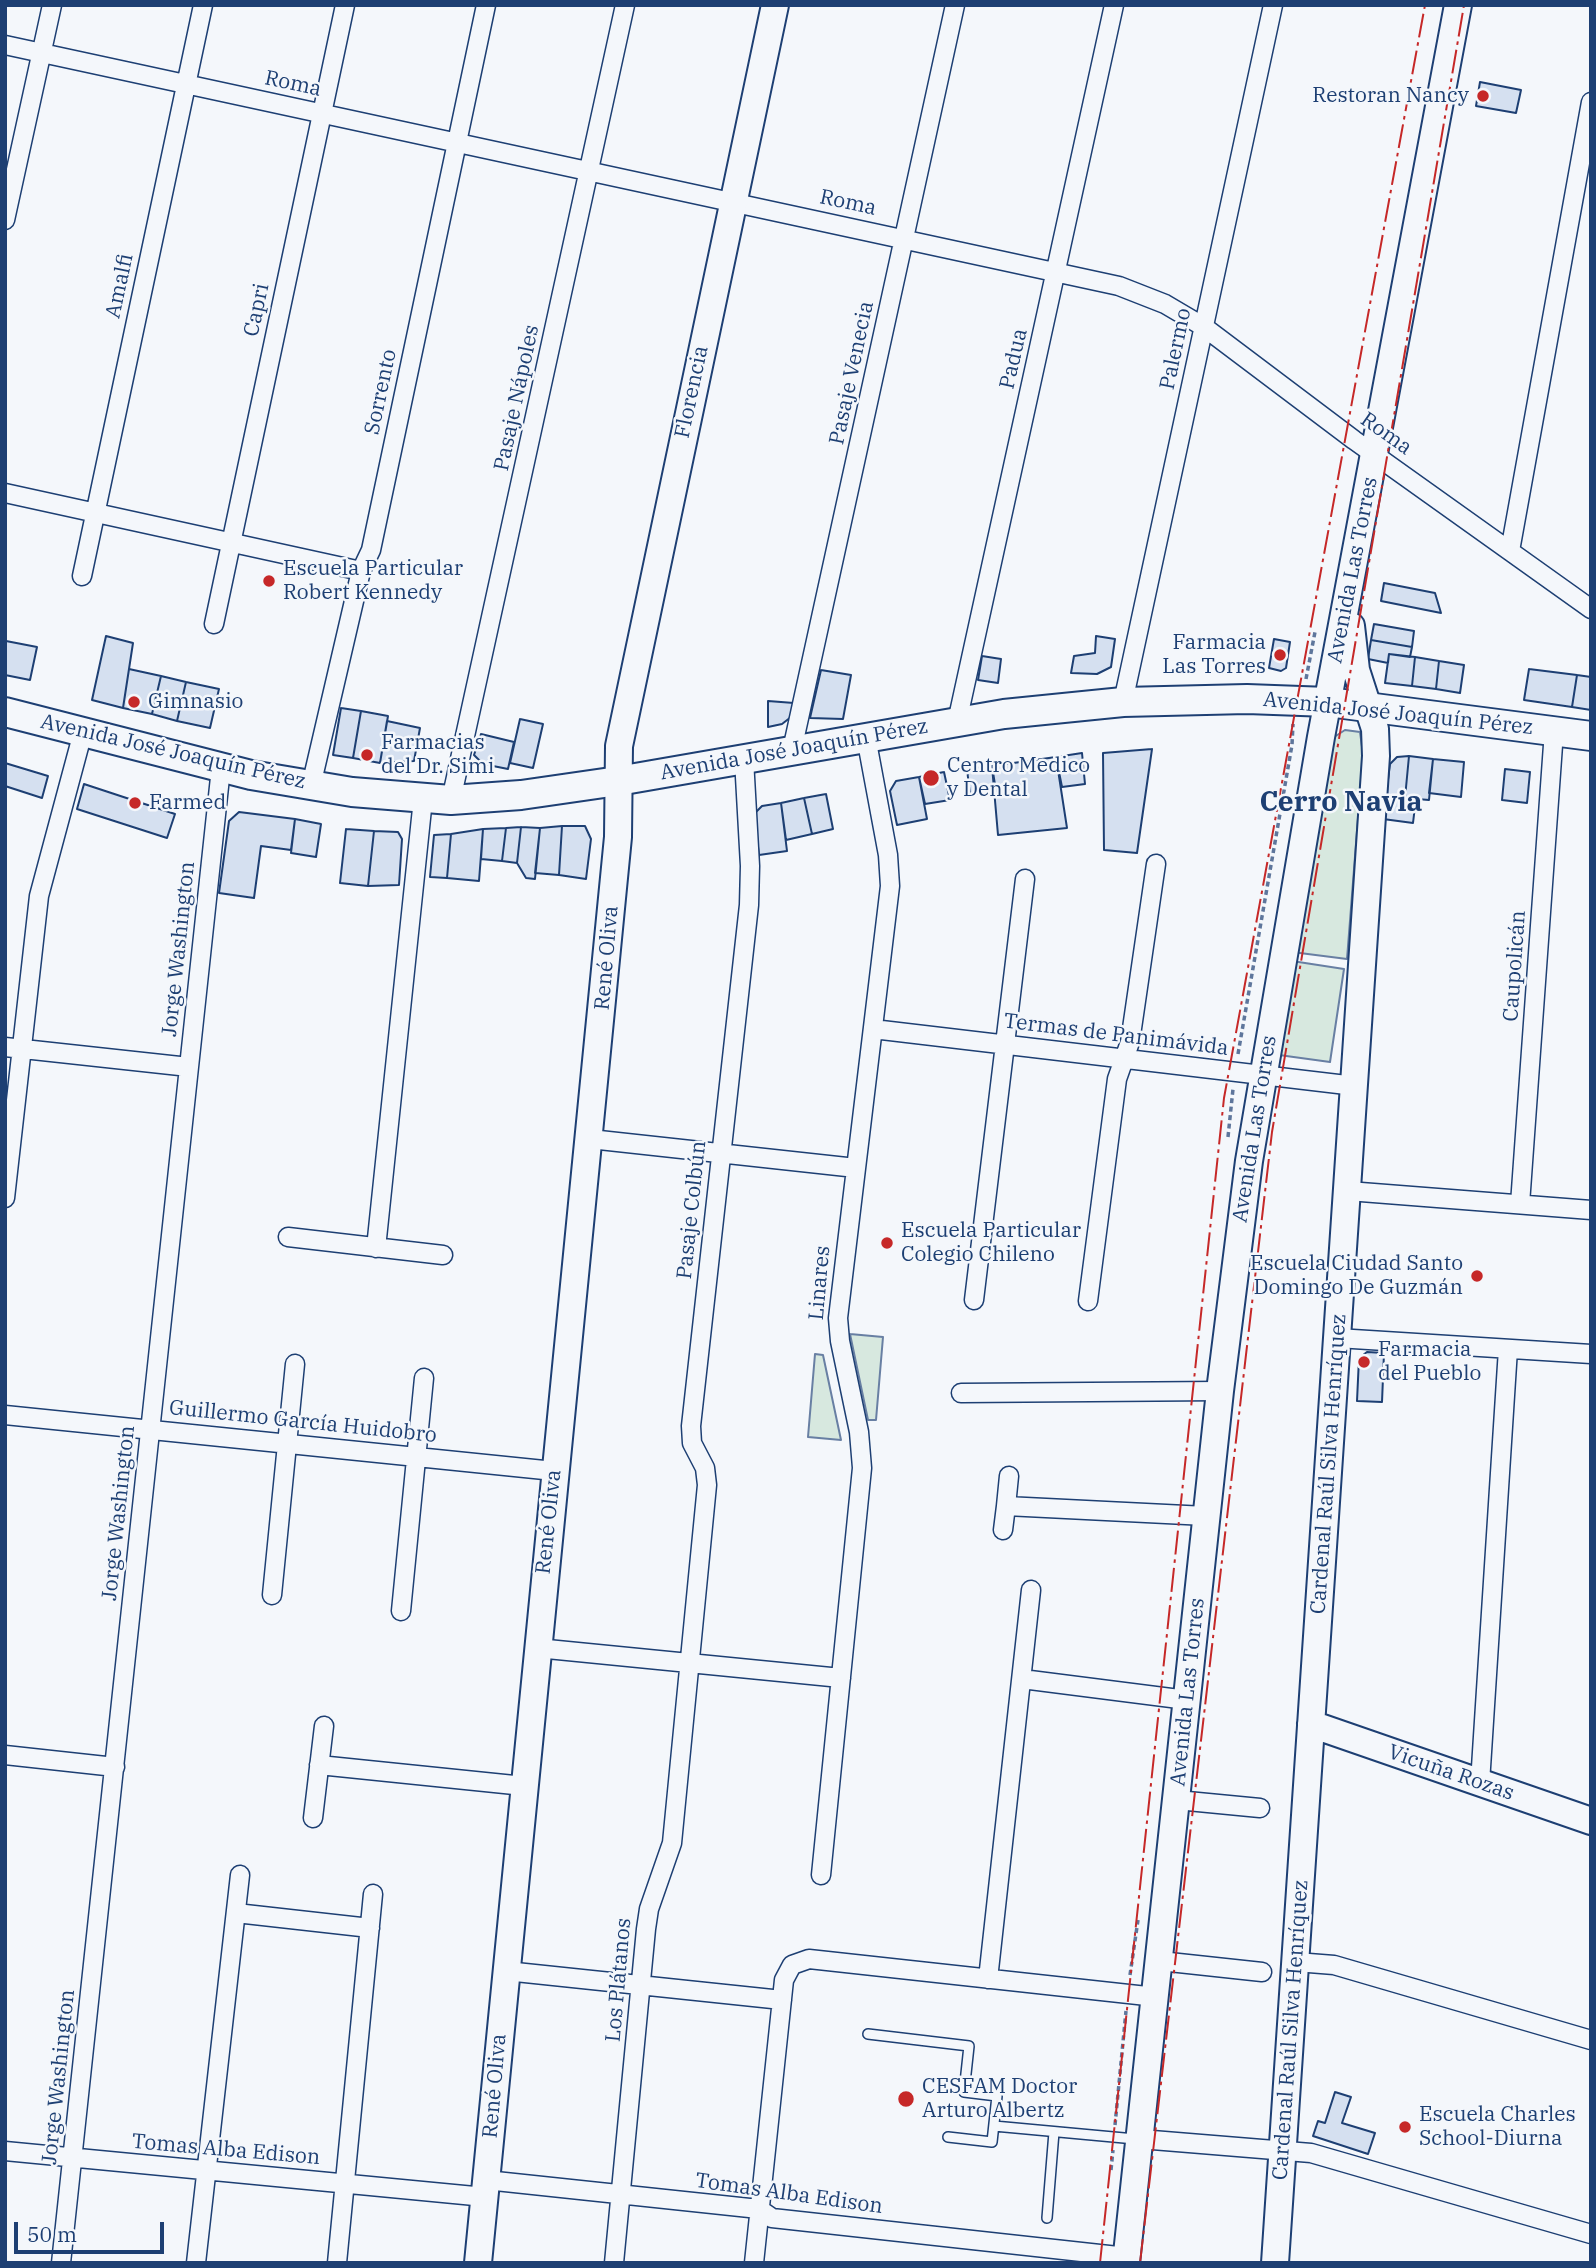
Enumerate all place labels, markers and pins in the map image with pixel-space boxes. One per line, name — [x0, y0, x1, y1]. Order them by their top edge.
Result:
place label: Restoran Nancy — [1312, 83, 1469, 109]
marker: Restoran Nancy — [1475, 88, 1491, 104]
place label: Escuela Particular Robert Kennedy — [283, 556, 463, 606]
marker: Escuela Particular Robert Kennedy — [261, 573, 277, 589]
place label: Farmacia Las Torres — [1162, 630, 1266, 680]
marker: Farmacia Las Torres — [1272, 647, 1288, 663]
place label: Gimnasio — [148, 689, 243, 715]
marker: Gimnasio — [126, 694, 142, 710]
place label: Farmacias del Dr. Simi — [381, 730, 494, 780]
marker: Farmacias del Dr. Simi — [359, 747, 375, 763]
place label: Centro Medico y Dental — [947, 753, 1090, 803]
marker: Centro Medico y Dental — [921, 768, 941, 788]
place label: Farmed — [149, 790, 226, 816]
marker: Farmed — [127, 795, 143, 811]
place label: Escuela Particular Colegio Chileno — [901, 1218, 1081, 1268]
marker: Escuela Particular Colegio Chileno — [879, 1235, 895, 1251]
place label: Escuela Ciudad Santo Domingo De Guzmán — [1250, 1251, 1463, 1301]
marker: Escuela Ciudad Santo Domingo De Guzmán — [1469, 1268, 1485, 1284]
place label: Farmacia del Pueblo — [1378, 1337, 1481, 1387]
marker: Farmacia del Pueblo — [1356, 1354, 1372, 1370]
place label: CESFAM Doctor Arturo Albertz — [922, 2074, 1077, 2124]
marker: CESFAM Doctor Arturo Albertz — [896, 2089, 916, 2109]
place label: Escuela Charles School-Diurna — [1419, 2102, 1576, 2152]
marker: Escuela Charles School-Diurna — [1397, 2119, 1413, 2135]

